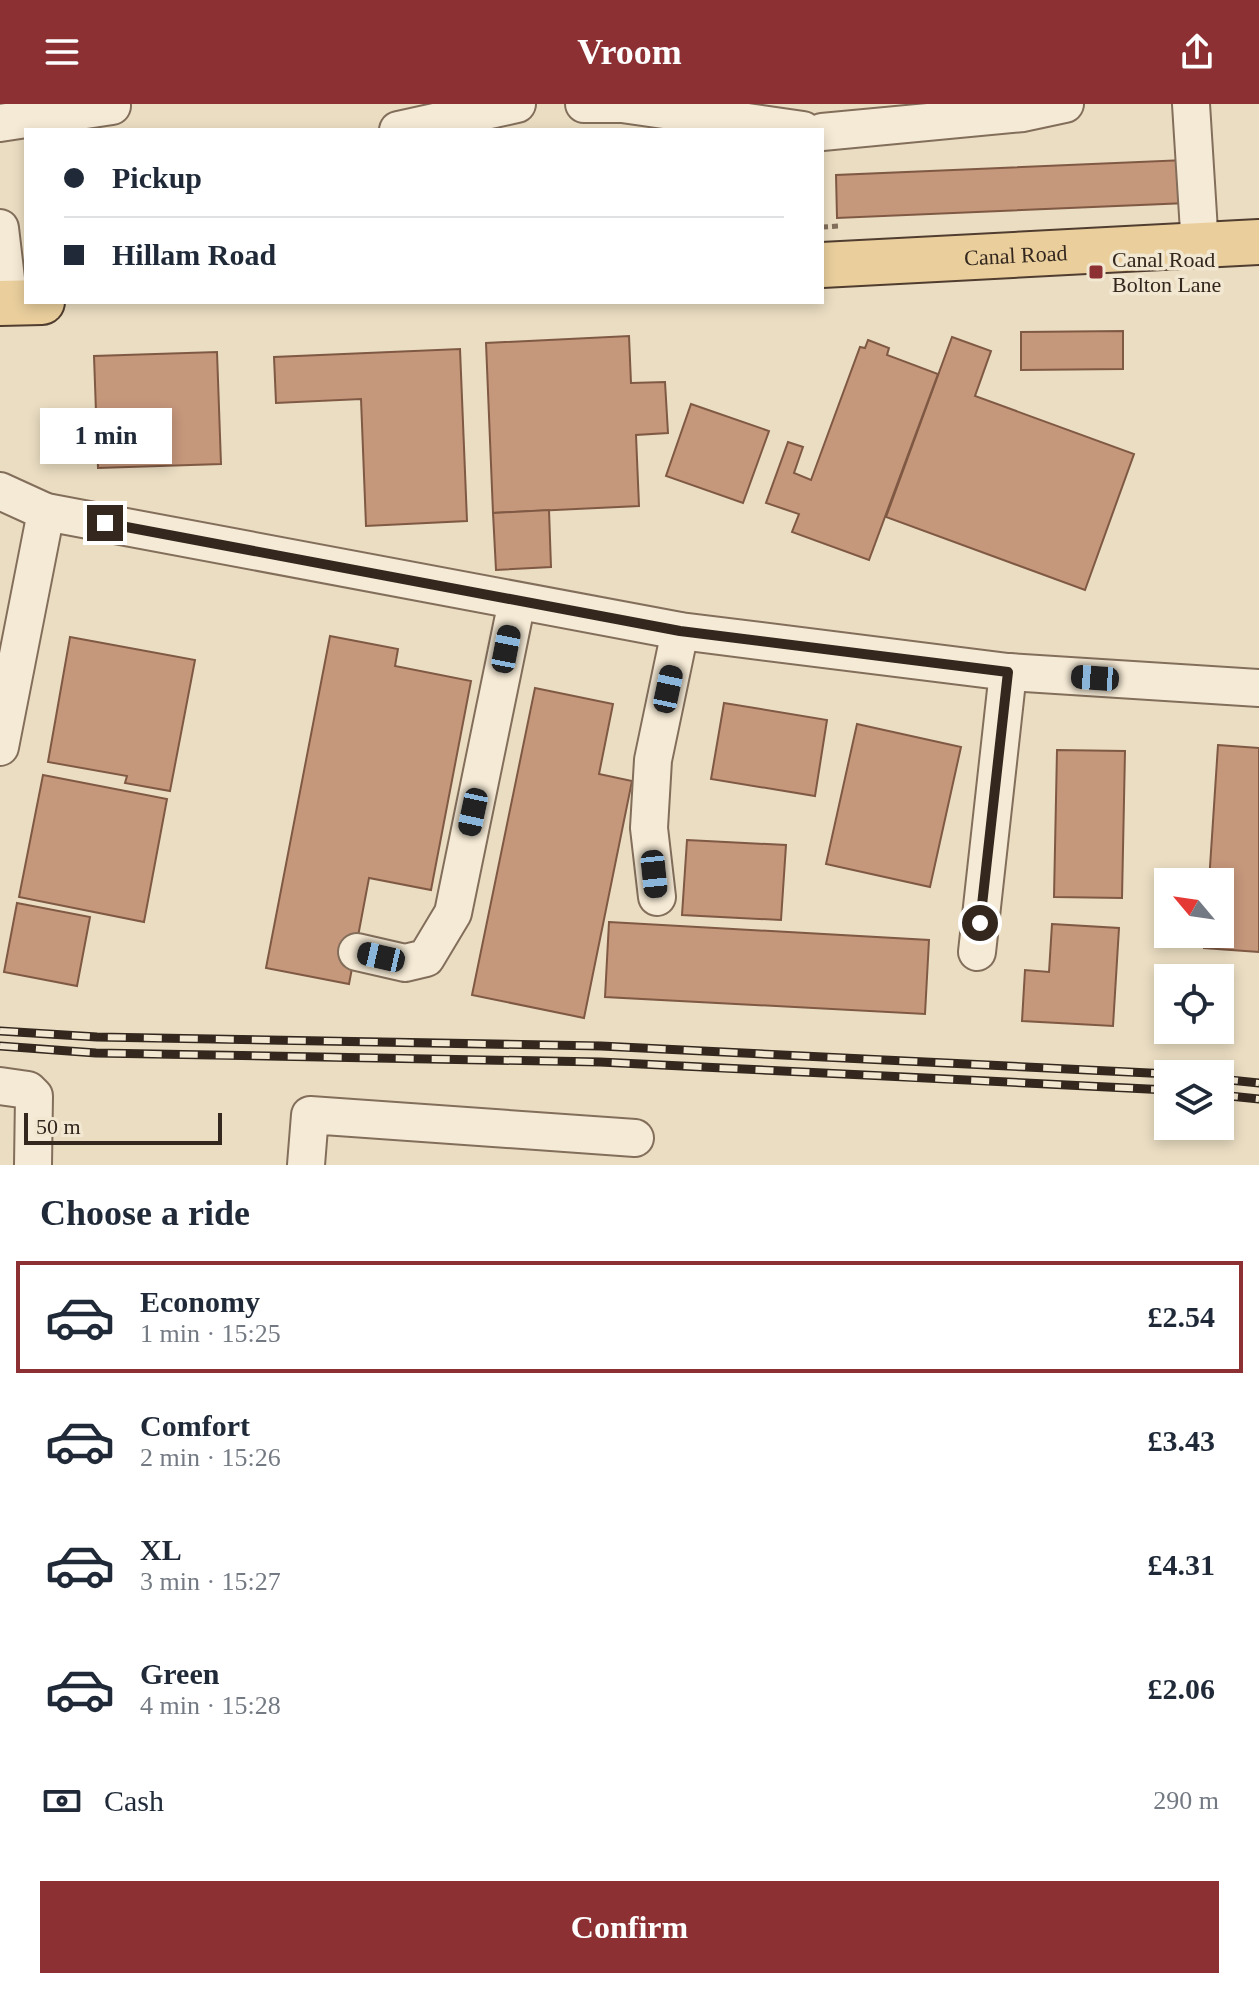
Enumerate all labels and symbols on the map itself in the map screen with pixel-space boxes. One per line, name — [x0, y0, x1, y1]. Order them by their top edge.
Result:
street label: Canal Road — [963, 240, 1068, 270]
place label: Canal Road Bolton Lane — [1112, 247, 1221, 297]
marker: Canal Road Bolton Lane — [1087, 263, 1105, 281]
callout: 1 min — [39, 407, 171, 463]
route end — [87, 505, 123, 541]
car — [490, 623, 522, 675]
car — [651, 663, 685, 715]
car — [1070, 664, 1120, 692]
car — [456, 786, 490, 838]
car — [640, 849, 668, 899]
north arrow — [1154, 868, 1234, 948]
route start — [962, 905, 998, 941]
car — [355, 940, 407, 974]
scale bar — [24, 1109, 222, 1145]

